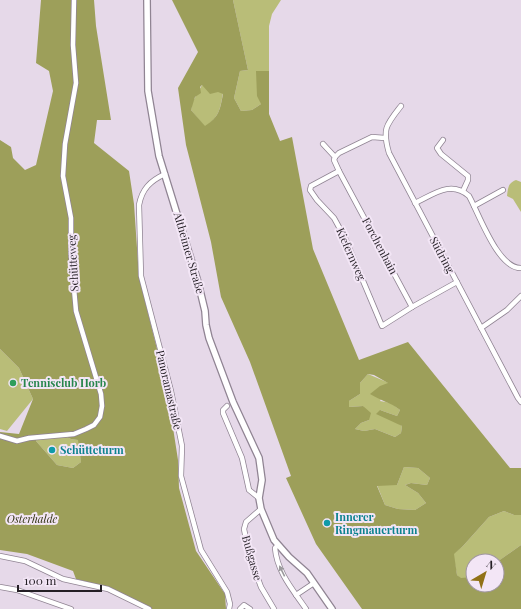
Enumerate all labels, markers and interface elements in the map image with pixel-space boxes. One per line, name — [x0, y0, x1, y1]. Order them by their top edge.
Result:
street label: Altheimer Straße — [170, 209, 208, 296]
street label: Forchenhain — [359, 215, 402, 277]
street label: Kiefernweg — [333, 225, 370, 283]
street label: Schütteweg — [64, 234, 81, 292]
street label: Südring — [427, 234, 458, 276]
street label: Panoramastraße — [153, 349, 186, 432]
place label: Tennisclub Horb — [21, 375, 107, 390]
marker: Tennisclub Horb — [8, 378, 18, 388]
place label: Schütteturm — [60, 442, 124, 457]
marker: Schütteturm — [47, 445, 57, 455]
place label: Innerer Ringmauerturm — [335, 509, 417, 537]
park label: Osterhalde — [7, 511, 58, 526]
marker: Innerer Ringmauerturm — [322, 518, 332, 528]
street label: Bußgasse — [239, 534, 266, 583]
north arrow — [465, 553, 505, 593]
text: N — [484, 556, 499, 573]
one-way arrow — [278, 565, 285, 577]
scale bar — [18, 567, 101, 593]
text: 100 m — [24, 572, 57, 588]

